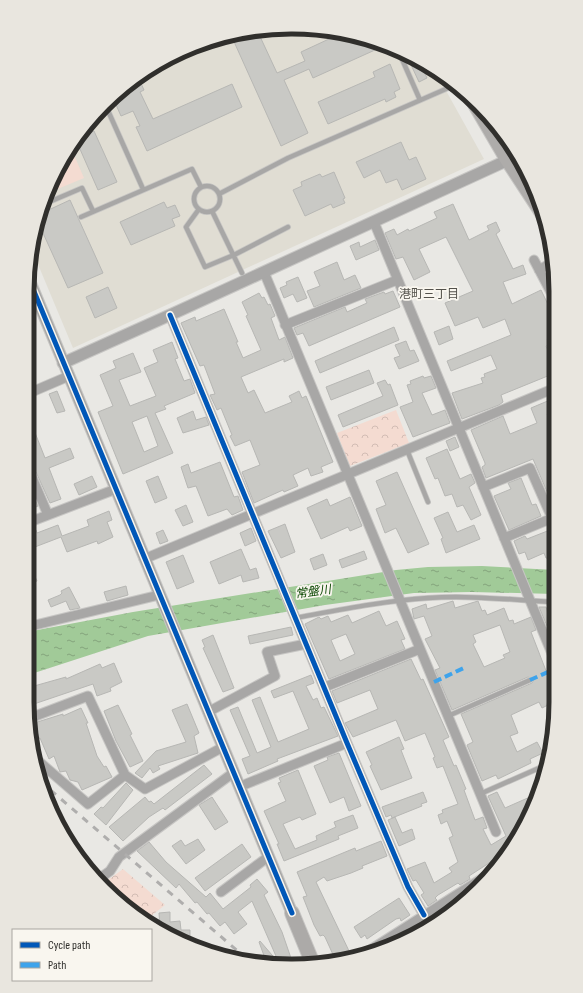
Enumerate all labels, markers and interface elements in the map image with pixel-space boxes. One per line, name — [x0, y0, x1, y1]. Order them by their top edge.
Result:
district label: 港町三丁目 — [399, 287, 459, 302]
water label: 常盤川 — [294, 582, 334, 602]
legend — [12, 929, 152, 981]
text: Cycle path — [48, 938, 90, 953]
text: Path — [48, 958, 66, 973]

